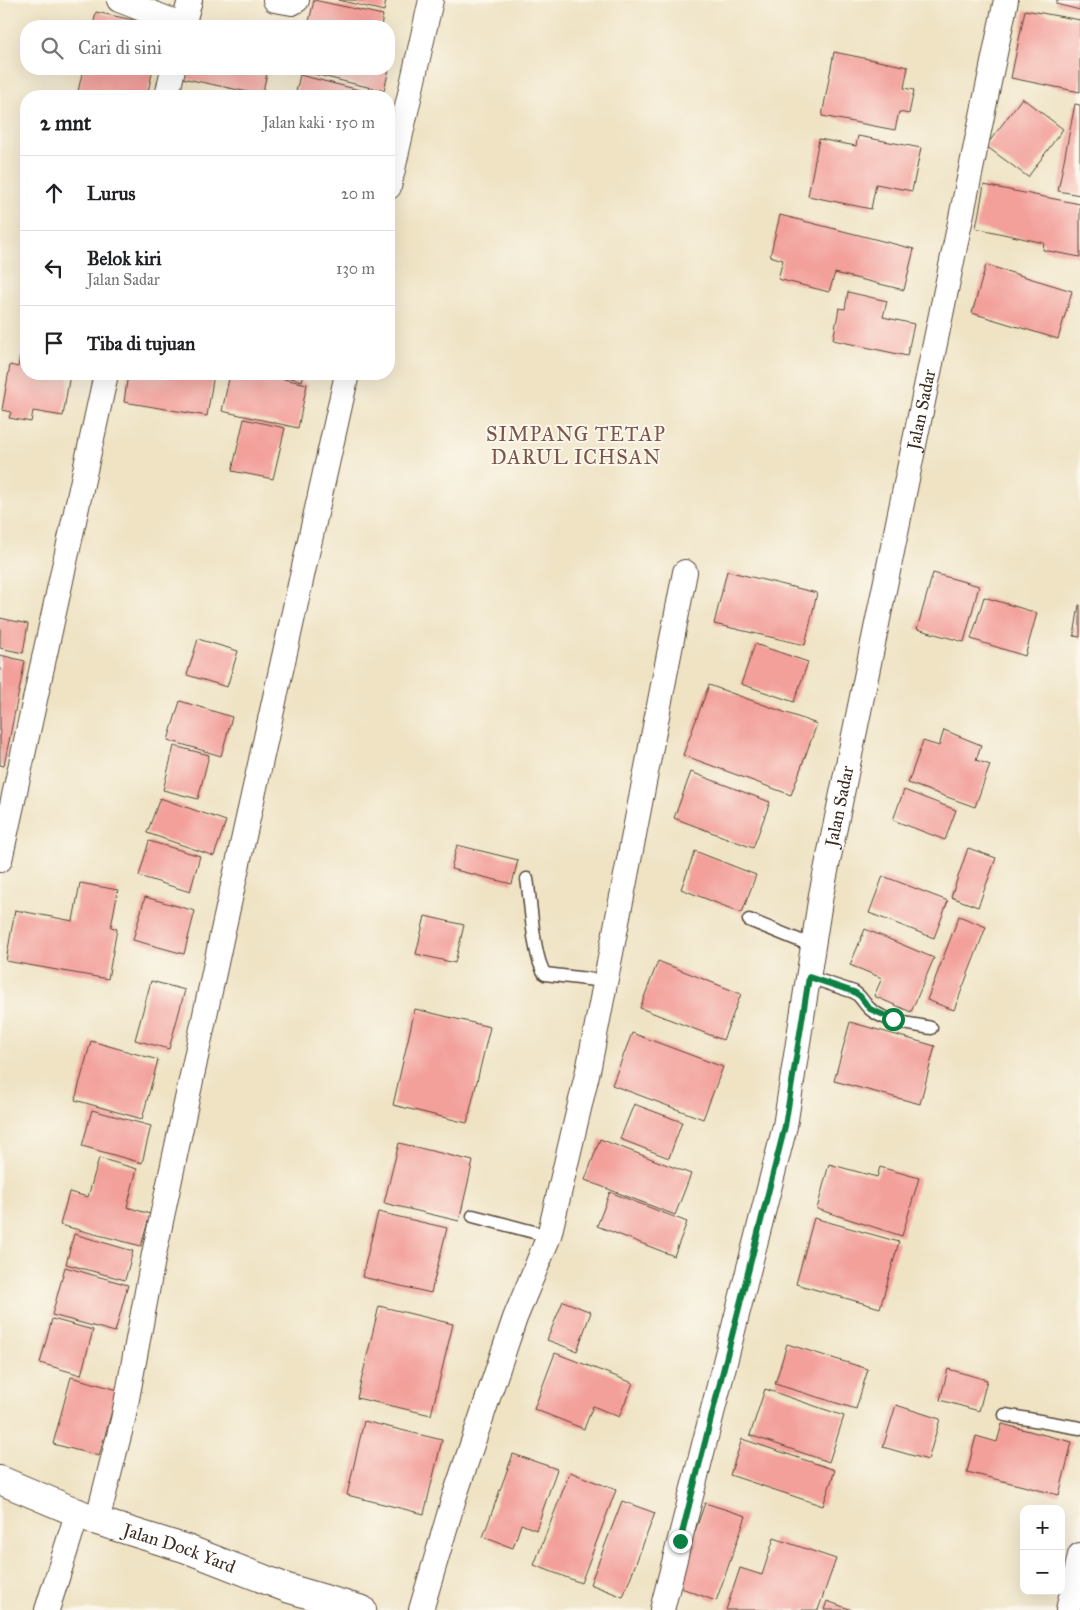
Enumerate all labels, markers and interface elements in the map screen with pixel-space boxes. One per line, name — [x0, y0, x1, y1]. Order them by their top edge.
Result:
search box — [20, 20, 395, 75]
icon: search — [38, 34, 66, 62]
text: Cari di sini — [78, 36, 162, 59]
text: 2 mnt — [40, 110, 91, 136]
text: Jalan kaki · 150 m — [263, 113, 375, 132]
icon: ahead — [40, 179, 68, 207]
text: Lurus — [87, 182, 135, 205]
text: 20 m — [341, 184, 375, 203]
text: Belok kiri — [87, 247, 161, 270]
icon: left — [40, 254, 68, 282]
text: 130 m — [336, 259, 375, 278]
text: Jalan Sadar — [87, 270, 160, 289]
icon: arrive — [40, 329, 68, 357]
text: Tiba di tujuan — [87, 332, 195, 355]
street label: Jalan Sadar — [902, 367, 940, 454]
district label: SIMPANG TETAP DARUL ICHSAN — [486, 422, 666, 469]
street label: Jalan Sadar — [820, 763, 859, 851]
route start — [882, 1008, 905, 1031]
map controls — [1020, 1505, 1065, 1595]
button: + — [1020, 1505, 1065, 1550]
street label: Jalan Dock Yard — [118, 1518, 239, 1578]
route end — [669, 1530, 692, 1553]
button: − — [1020, 1550, 1065, 1595]

